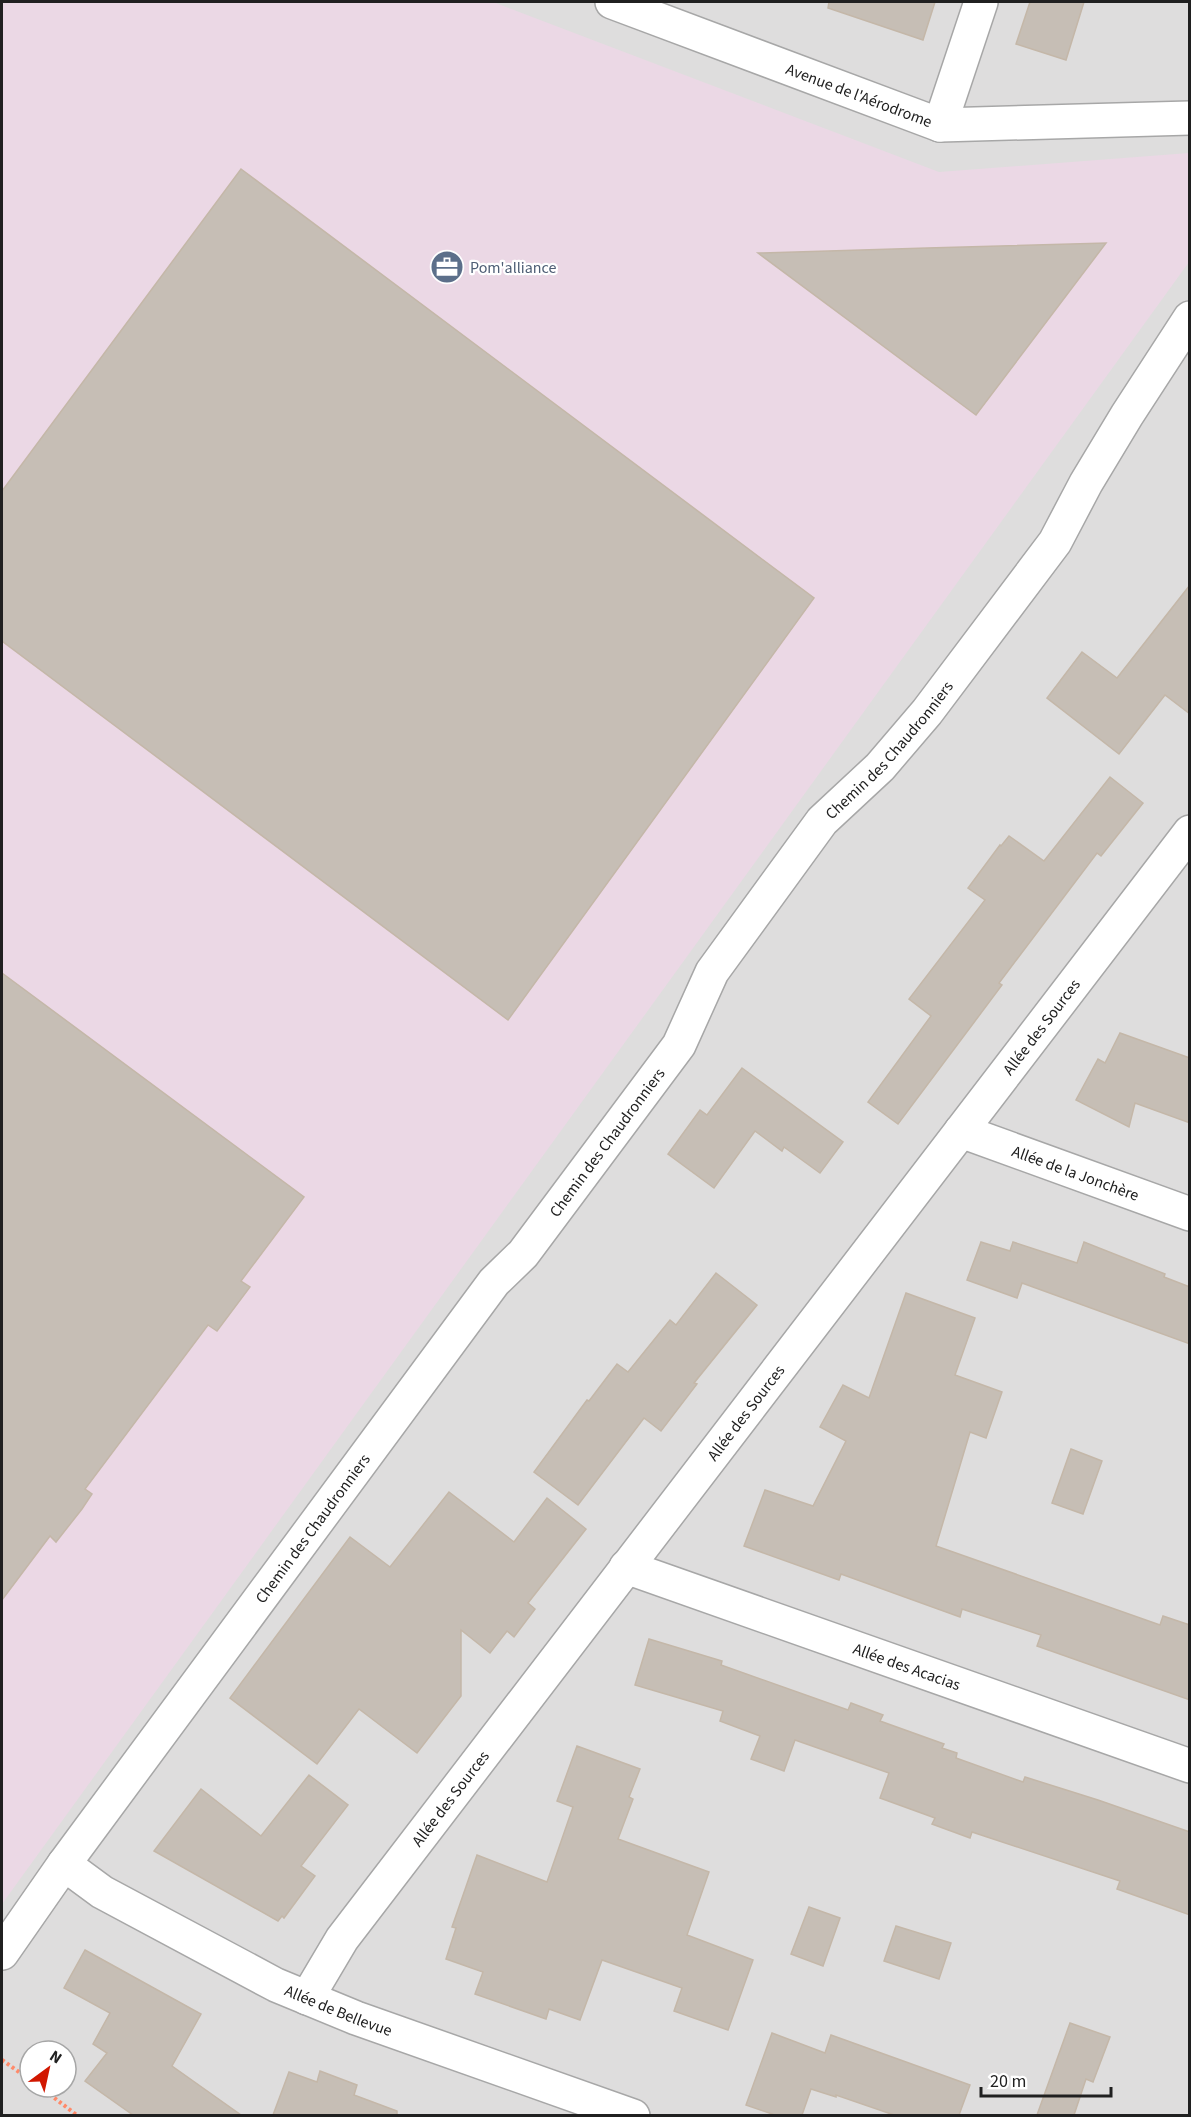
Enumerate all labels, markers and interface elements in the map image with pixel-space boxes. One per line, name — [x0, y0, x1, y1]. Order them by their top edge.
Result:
street label: Avenue de l'Aérodrome — [783, 58, 935, 133]
office icon: Pom'alliance — [429, 249, 465, 285]
place label: Pom'alliance — [470, 257, 557, 279]
street label: Chemin des Chaudronniers — [821, 676, 959, 825]
street label: Allée des Sources — [998, 974, 1086, 1080]
street label: Chemin des Chaudronniers — [544, 1063, 670, 1222]
street label: Allée de la Jonchère — [1009, 1140, 1142, 1207]
street label: Allée des Sources — [702, 1360, 790, 1466]
street label: Chemin des Chaudronniers — [250, 1449, 376, 1608]
street label: Allée des Acacias — [850, 1638, 964, 1696]
street label: Allée des Sources — [407, 1746, 495, 1851]
street label: Allée de Bellevue — [281, 1980, 395, 2042]
north arrow — [18, 2039, 78, 2099]
text: N — [45, 2045, 66, 2069]
scale bar — [981, 2060, 1112, 2098]
text: 20 m — [990, 2069, 1026, 2094]

